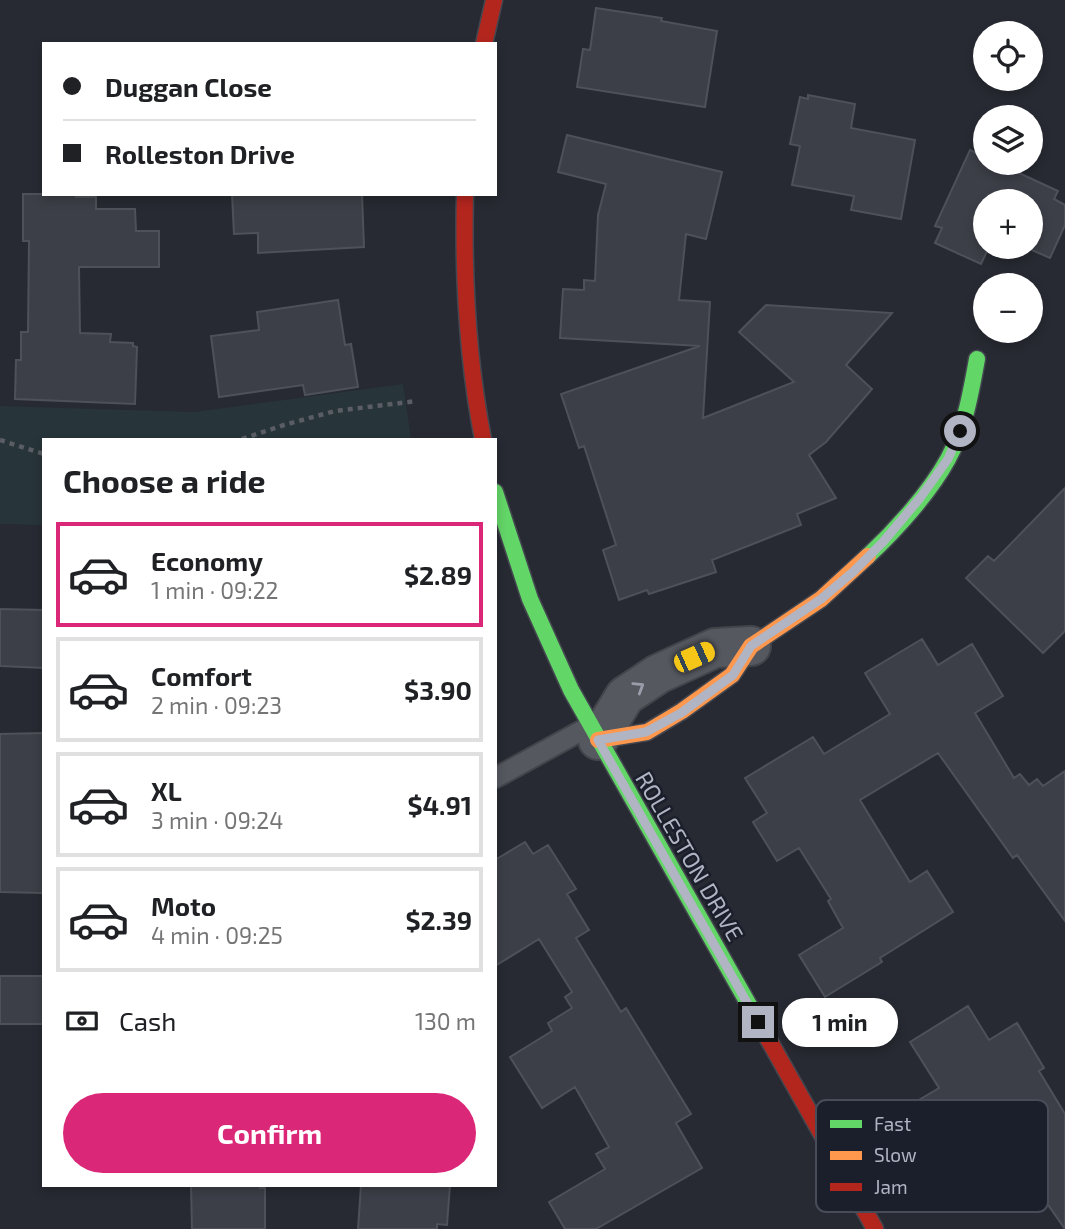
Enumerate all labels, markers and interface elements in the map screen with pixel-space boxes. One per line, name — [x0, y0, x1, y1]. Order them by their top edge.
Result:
map controls — [973, 21, 1043, 343]
button: locate — [973, 21, 1043, 91]
text: Duggan Close — [105, 71, 272, 102]
button: layers — [973, 105, 1043, 175]
text: Rolleston Drive — [105, 138, 295, 169]
button: + — [973, 189, 1043, 259]
button: − — [973, 273, 1043, 343]
route start — [944, 415, 976, 447]
text: Choose a ride — [63, 461, 266, 499]
icon: car — [67, 543, 130, 606]
text: Economy — [151, 545, 263, 576]
text: $2.89 — [404, 559, 472, 590]
text: 1 min · 09:22 — [151, 576, 279, 604]
car — [671, 639, 718, 675]
icon: car — [67, 658, 130, 721]
text: Comfort — [151, 660, 252, 691]
text: $3.90 — [404, 674, 472, 705]
one-way arrow — [631, 682, 644, 695]
text: 2 min · 09:23 — [151, 691, 282, 719]
street label: ROLLESTON DRIVE — [630, 766, 750, 946]
icon: car — [67, 773, 130, 836]
text: XL — [151, 775, 182, 806]
text: $4.91 — [407, 789, 472, 820]
text: 3 min · 09:24 — [151, 806, 283, 834]
icon: car — [67, 888, 130, 951]
text: Moto — [151, 890, 216, 921]
text: $2.39 — [405, 904, 472, 935]
text: 4 min · 09:25 — [151, 921, 283, 949]
callout: 1 min — [782, 998, 898, 1046]
icon: cash — [63, 1002, 101, 1040]
text: Cash — [119, 1005, 176, 1036]
route end — [742, 1006, 774, 1038]
text: 130 m — [415, 1007, 476, 1035]
text: 1 min — [812, 1008, 868, 1036]
button: Confirm — [63, 1093, 476, 1173]
legend — [816, 1100, 1048, 1212]
text: Fast — [874, 1112, 911, 1135]
text: Slow — [874, 1143, 917, 1166]
text: Jam — [874, 1175, 908, 1198]

